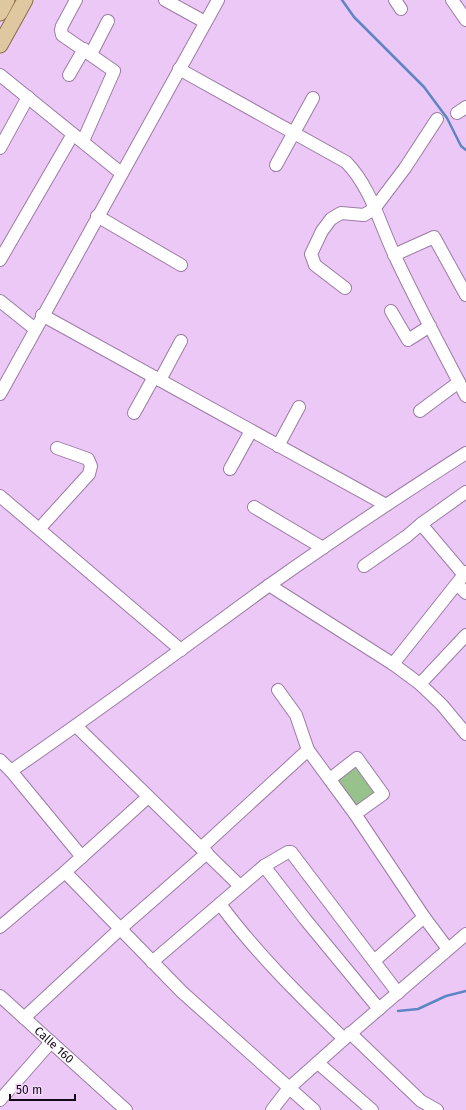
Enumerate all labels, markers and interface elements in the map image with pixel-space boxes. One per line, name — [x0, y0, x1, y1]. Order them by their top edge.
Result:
street label: Calle 160 — [32, 1024, 77, 1066]
scale bar — [10, 1076, 75, 1102]
text: 50 m — [16, 1083, 42, 1097]

